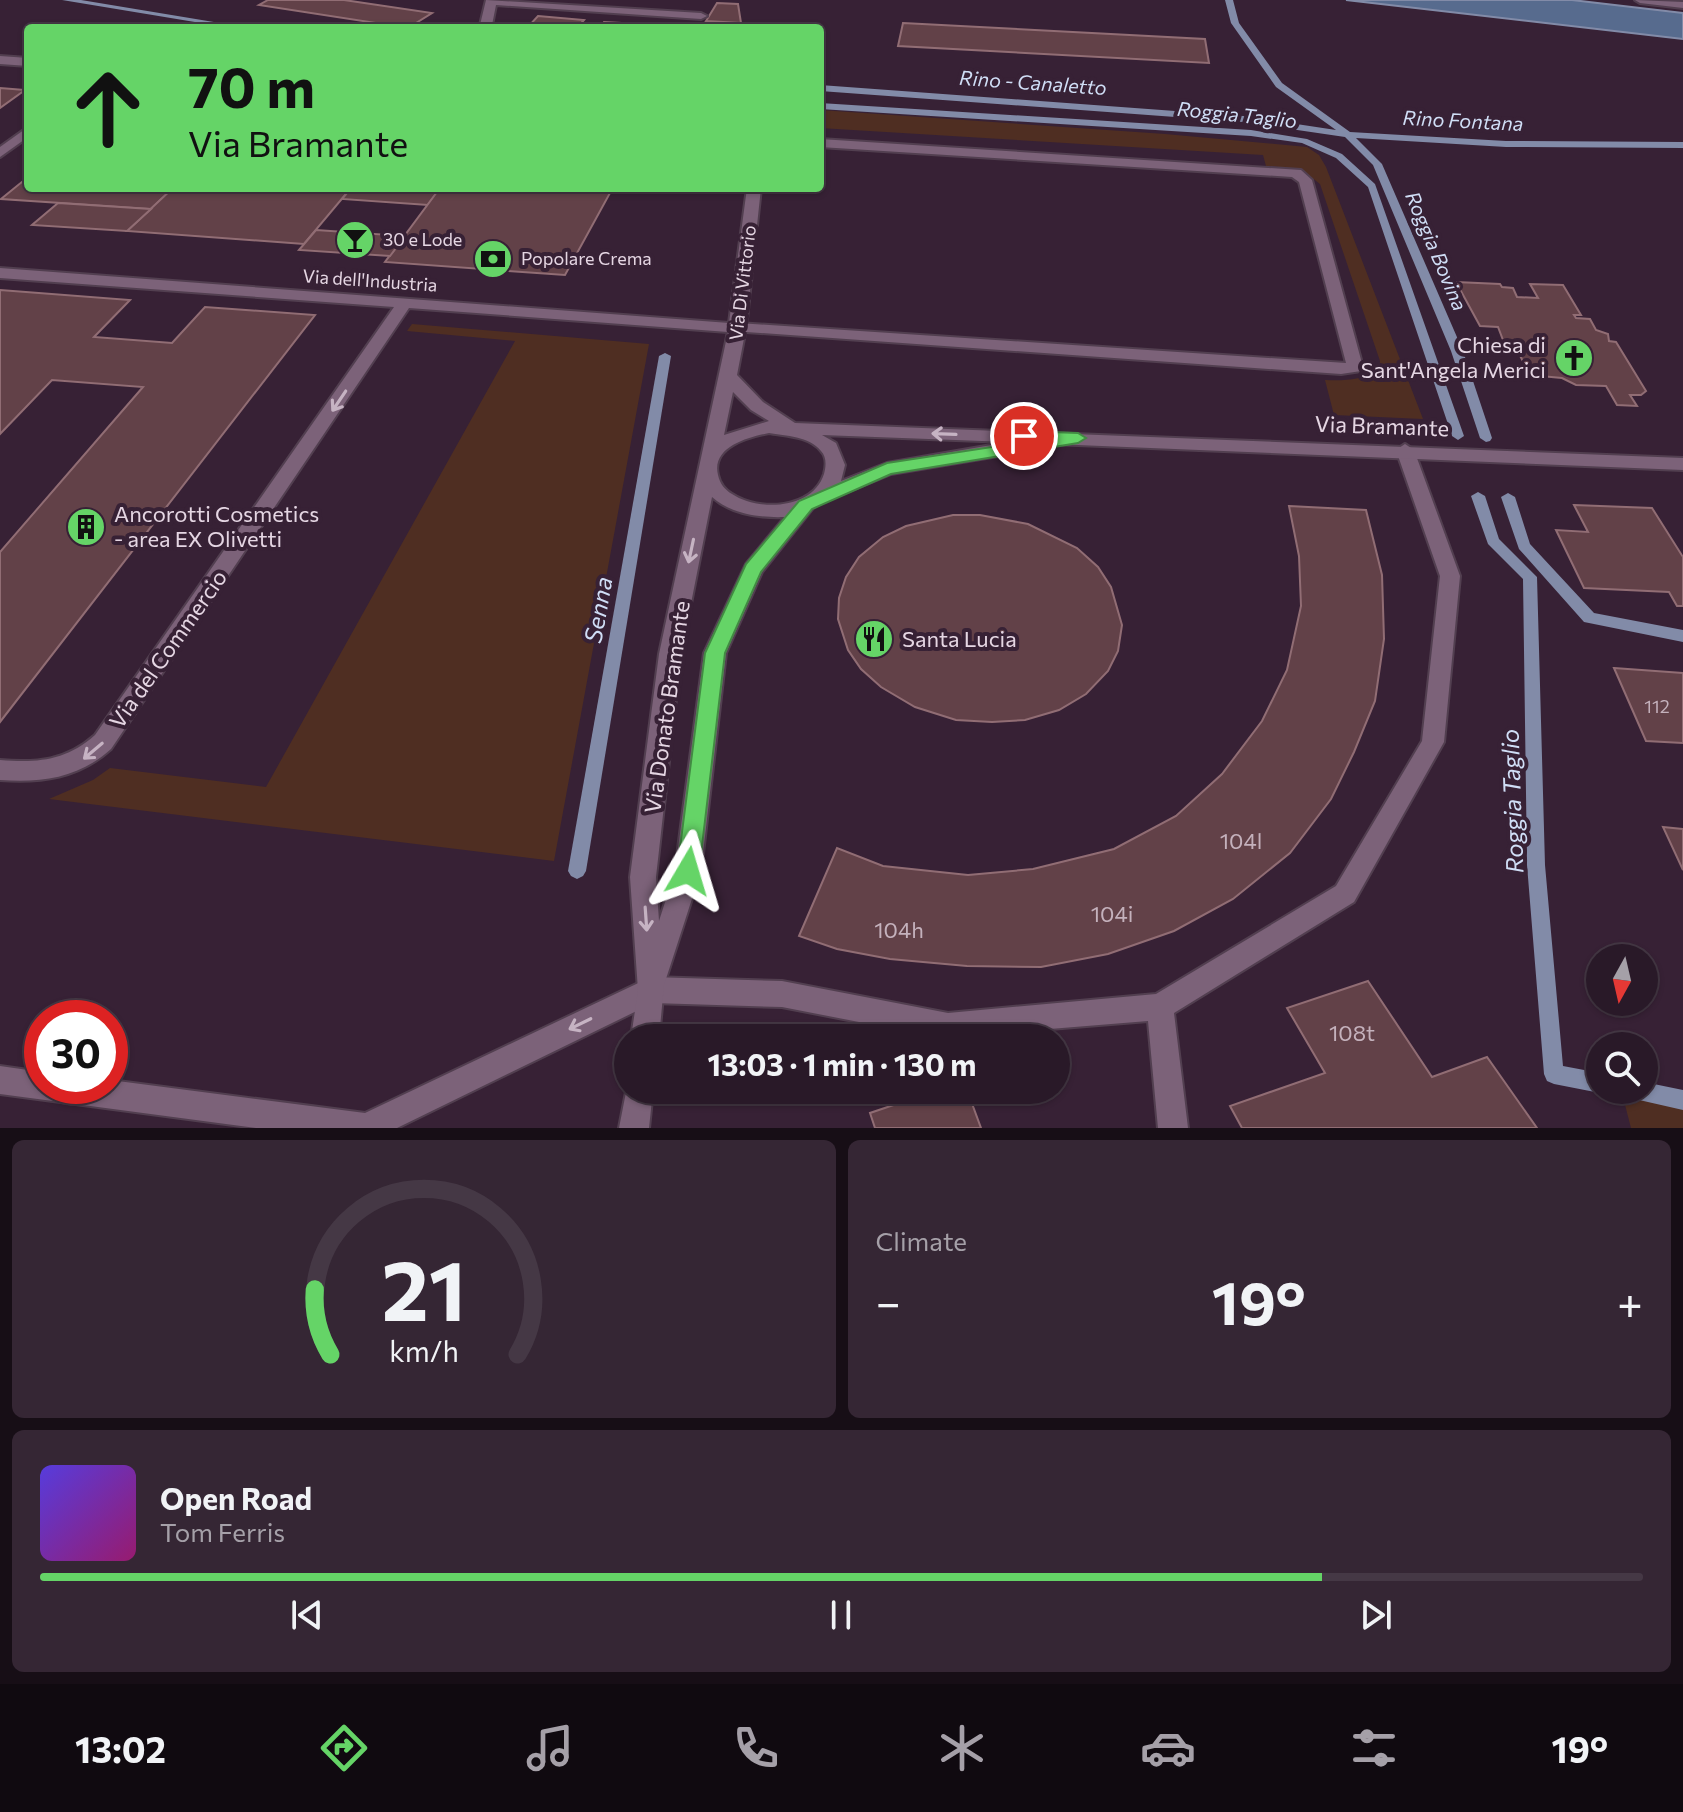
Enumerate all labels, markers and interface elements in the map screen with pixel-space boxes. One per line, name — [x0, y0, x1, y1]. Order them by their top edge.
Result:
text: 70 m — [188, 51, 315, 120]
icon: ahead — [56, 56, 160, 160]
water label: Rino - Canaletto — [958, 65, 1108, 99]
water label: Roggia Taglio — [1176, 96, 1298, 132]
water label: Rino Fontana — [1402, 105, 1524, 135]
text: Via Bramante — [188, 120, 408, 164]
water label: Roggia Bovina — [1401, 187, 1473, 314]
bar icon: 30 e Lode — [334, 219, 376, 261]
street label: Via Di Vittorio — [724, 224, 760, 342]
place label: 30 e Lode — [383, 228, 462, 250]
bank icon: Popolare Crema — [472, 238, 514, 280]
place label: Popolare Crema — [521, 247, 652, 269]
street label: Via dell'Industria — [302, 264, 438, 296]
place label: Chiesa di Sant'Angela Merici — [1361, 331, 1546, 383]
church icon: Chiesa di Sant'Angela Merici — [1553, 337, 1595, 379]
one-way arrow — [331, 389, 347, 412]
pin — [990, 402, 1058, 470]
street label: Via Bramante — [1314, 410, 1450, 441]
icon: arrive — [1002, 414, 1046, 458]
one-way arrow — [931, 426, 958, 441]
place label: Ancorotti Cosmetics - area EX Olivetti — [114, 500, 319, 552]
building icon: Ancorotti Cosmetics - area EX Olivetti — [65, 506, 107, 548]
one-way arrow — [683, 538, 698, 563]
street label: Via del Commercio — [103, 564, 232, 733]
water label: Senna — [577, 574, 618, 645]
street label: Via Donato Bramante — [638, 599, 695, 815]
restaurant icon: Santa Lucia — [853, 618, 895, 660]
place label: Santa Lucia — [902, 625, 1017, 652]
house number: 112 — [1644, 695, 1670, 717]
water label: Roggia Taglio — [1494, 728, 1529, 874]
one-way arrow — [84, 742, 104, 760]
house number: 104l — [1220, 827, 1262, 854]
position arrow — [646, 829, 730, 913]
house number: 104i — [1091, 900, 1133, 927]
one-way arrow — [639, 905, 654, 932]
house number: 104h — [874, 916, 924, 943]
north arrow — [1586, 944, 1658, 1016]
map controls — [1586, 944, 1658, 1104]
speed limit sign: 30 — [24, 1000, 128, 1104]
one-way arrow — [569, 1017, 593, 1032]
house number: 108t — [1329, 1019, 1375, 1046]
button: search — [1586, 1032, 1658, 1104]
text: 13:03 · 1 min · 130 m — [707, 1045, 977, 1082]
text: Climate — [876, 1225, 967, 1256]
text: 21 — [381, 1236, 466, 1338]
text: 19° — [1212, 1264, 1306, 1337]
text: − — [876, 1274, 901, 1328]
text: + — [1617, 1274, 1643, 1328]
text: km/h — [389, 1333, 459, 1368]
text: Open Road — [160, 1479, 312, 1516]
text: Tom Ferris — [160, 1516, 285, 1547]
icon: previous — [285, 1593, 329, 1637]
icon: pause — [819, 1593, 863, 1637]
icon: next — [1354, 1593, 1398, 1637]
icon: directions — [316, 1720, 372, 1776]
icon: music — [522, 1720, 578, 1776]
icon: phone — [728, 1720, 784, 1776]
icon: climate — [934, 1720, 990, 1776]
icon: car — [1140, 1720, 1196, 1776]
icon: filters — [1346, 1720, 1402, 1776]
text: 13:02 — [75, 1726, 166, 1770]
text: 19° — [1552, 1726, 1608, 1770]

